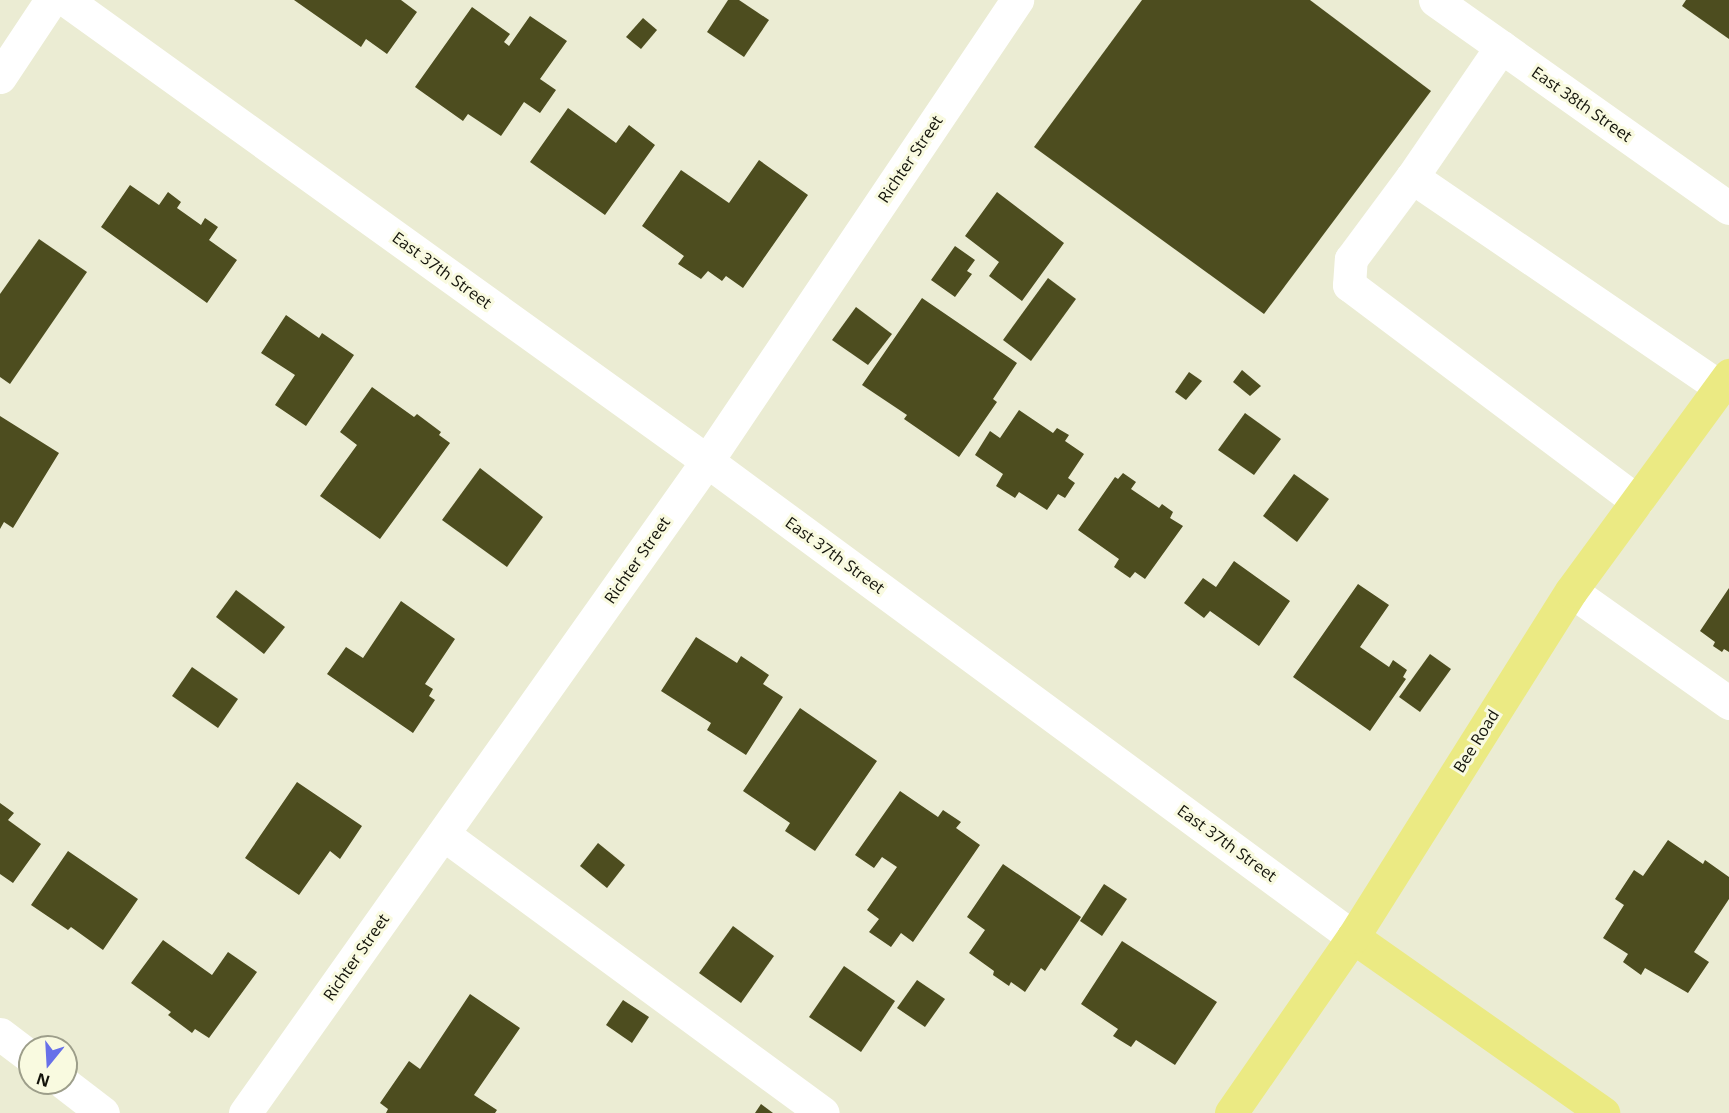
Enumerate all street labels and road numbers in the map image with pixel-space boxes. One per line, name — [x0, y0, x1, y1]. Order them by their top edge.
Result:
street label: East 38th Street — [1528, 62, 1636, 146]
street label: Richter Street — [874, 112, 946, 206]
street label: East 37th Street — [389, 228, 495, 312]
street label: Richter Street — [600, 513, 674, 607]
street label: East 37th Street — [782, 513, 888, 597]
street label: Bee Road — [1449, 706, 1503, 776]
street label: East 37th Street — [1174, 801, 1280, 885]
street label: Richter Street — [319, 910, 393, 1004]

